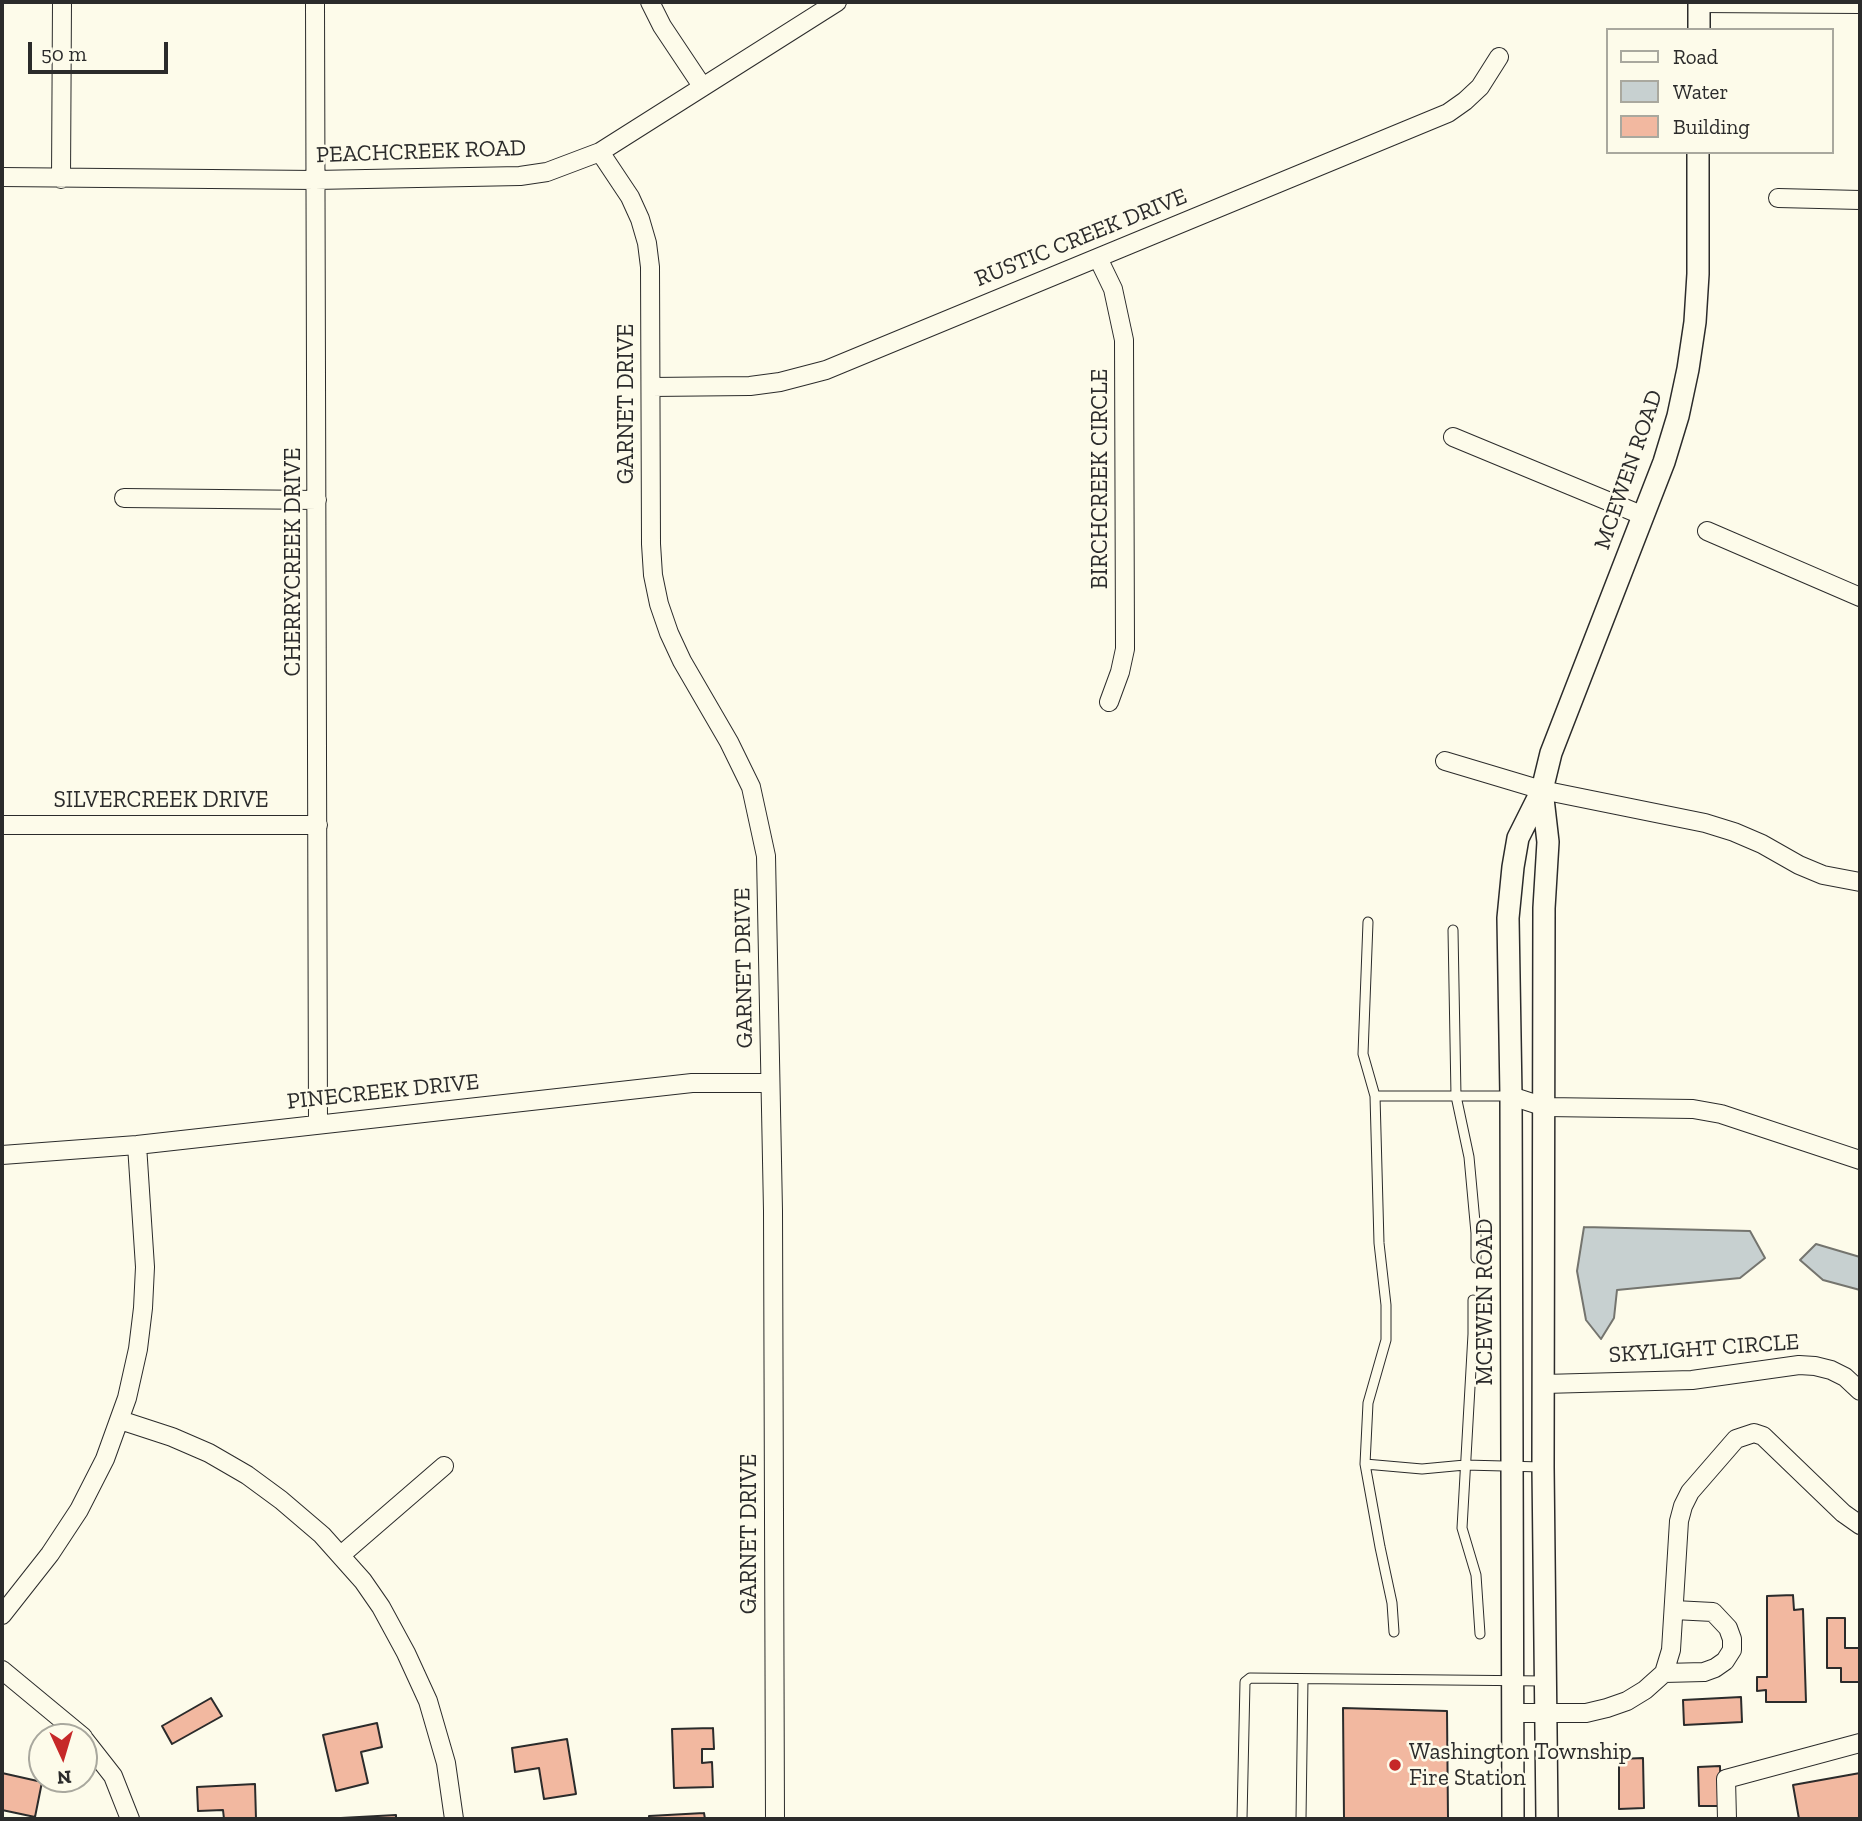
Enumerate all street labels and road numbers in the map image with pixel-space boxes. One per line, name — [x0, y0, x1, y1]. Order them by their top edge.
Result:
street label: PEACHCREEK ROAD — [316, 135, 526, 169]
street label: RUSTIC CREEK DRIVE — [971, 183, 1191, 293]
street label: GARNET DRIVE — [612, 324, 640, 484]
street label: BIRCHCREEK CIRCLE — [1086, 369, 1114, 589]
street label: MCEWEN ROAD — [1589, 387, 1669, 553]
street label: CHERRYCREEK DRIVE — [279, 448, 307, 676]
street label: SILVERCREEK DRIVE — [53, 786, 269, 814]
street label: GARNET DRIVE — [729, 887, 759, 1049]
street label: PINECREEK DRIVE — [286, 1068, 480, 1116]
street label: MCEWEN ROAD — [1471, 1219, 1499, 1385]
street label: SKYLIGHT CIRCLE — [1608, 1329, 1800, 1369]
street label: GARNET DRIVE — [735, 1454, 763, 1614]

